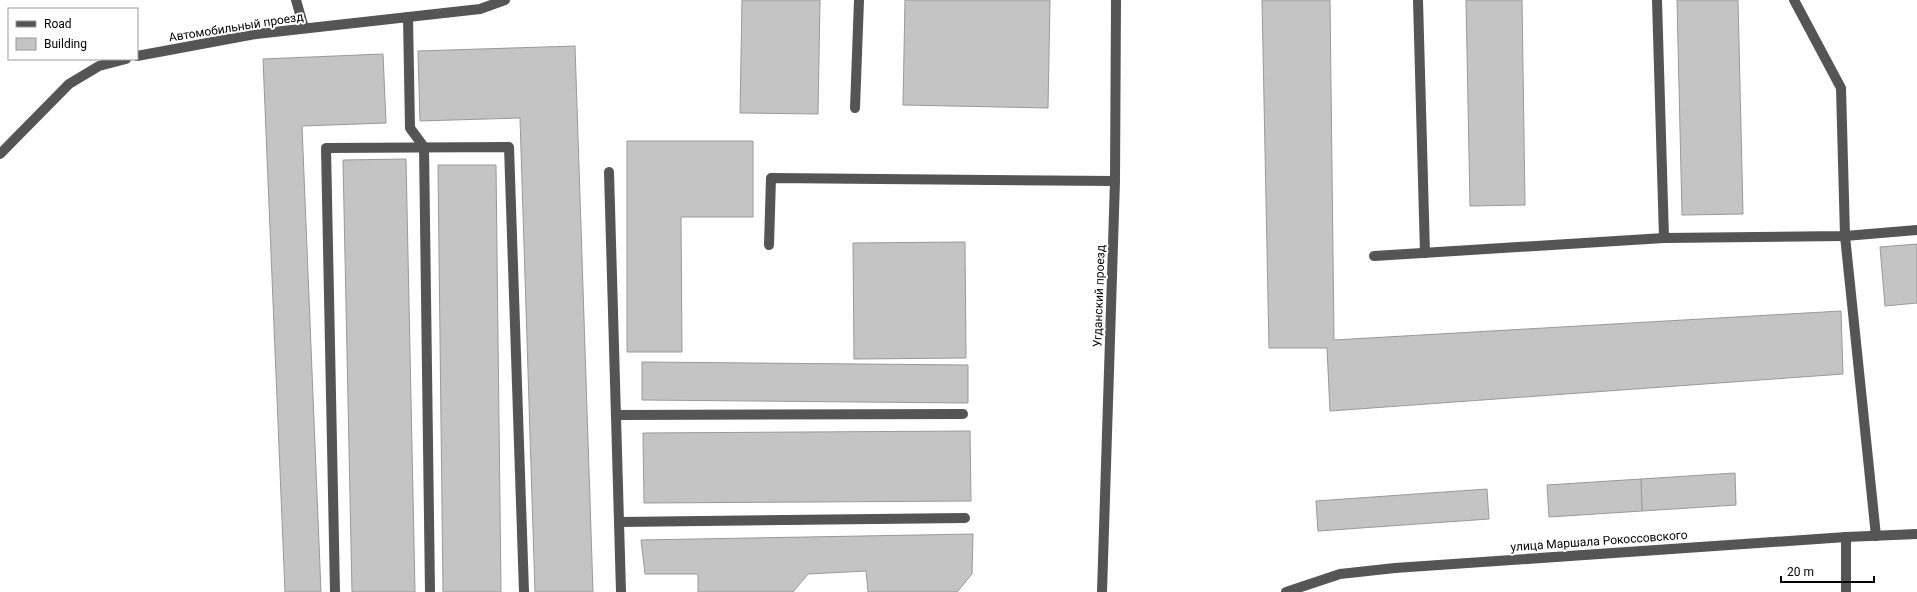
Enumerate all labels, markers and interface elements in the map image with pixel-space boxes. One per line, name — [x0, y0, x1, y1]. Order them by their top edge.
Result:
legend — [8, 8, 138, 60]
street label: Автомобильный проезд — [168, 9, 304, 45]
text: Road — [44, 17, 72, 31]
text: Building — [44, 37, 87, 51]
street label: Угданский проезд — [1090, 245, 1108, 347]
street label: улица Маршала Рокоссовского — [1510, 528, 1688, 554]
scale bar — [1781, 558, 1874, 584]
text: 20 m — [1787, 565, 1814, 579]

